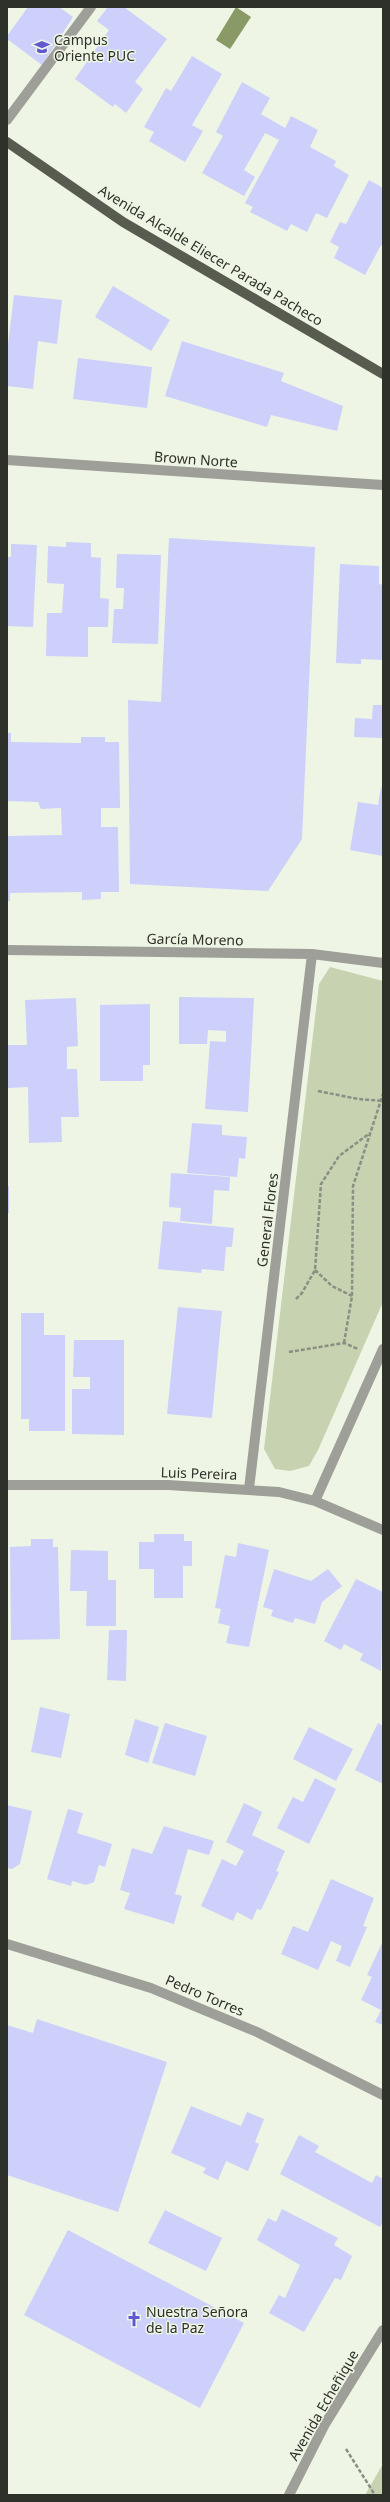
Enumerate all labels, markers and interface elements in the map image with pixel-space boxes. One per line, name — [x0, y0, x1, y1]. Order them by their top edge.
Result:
place label: Campus Oriente PUC — [54, 30, 135, 65]
school or university icon: Campus Oriente PUC — [33, 38, 51, 56]
street label: Avenida Alcalde Eliecer Parada Pacheco — [95, 180, 327, 330]
street label: Brown Norte — [153, 447, 239, 471]
street label: García Moreno — [146, 929, 244, 949]
street label: General Flores — [252, 1172, 282, 1268]
street label: Luis Pereira — [160, 1462, 238, 1484]
street label: Pedro Torres — [163, 1970, 248, 2020]
place label: Nuestra Señora de la Paz — [146, 2302, 248, 2337]
church icon: Nuestra Señora de la Paz — [125, 2310, 143, 2328]
street label: Avenida Echeñique — [284, 2346, 362, 2464]

